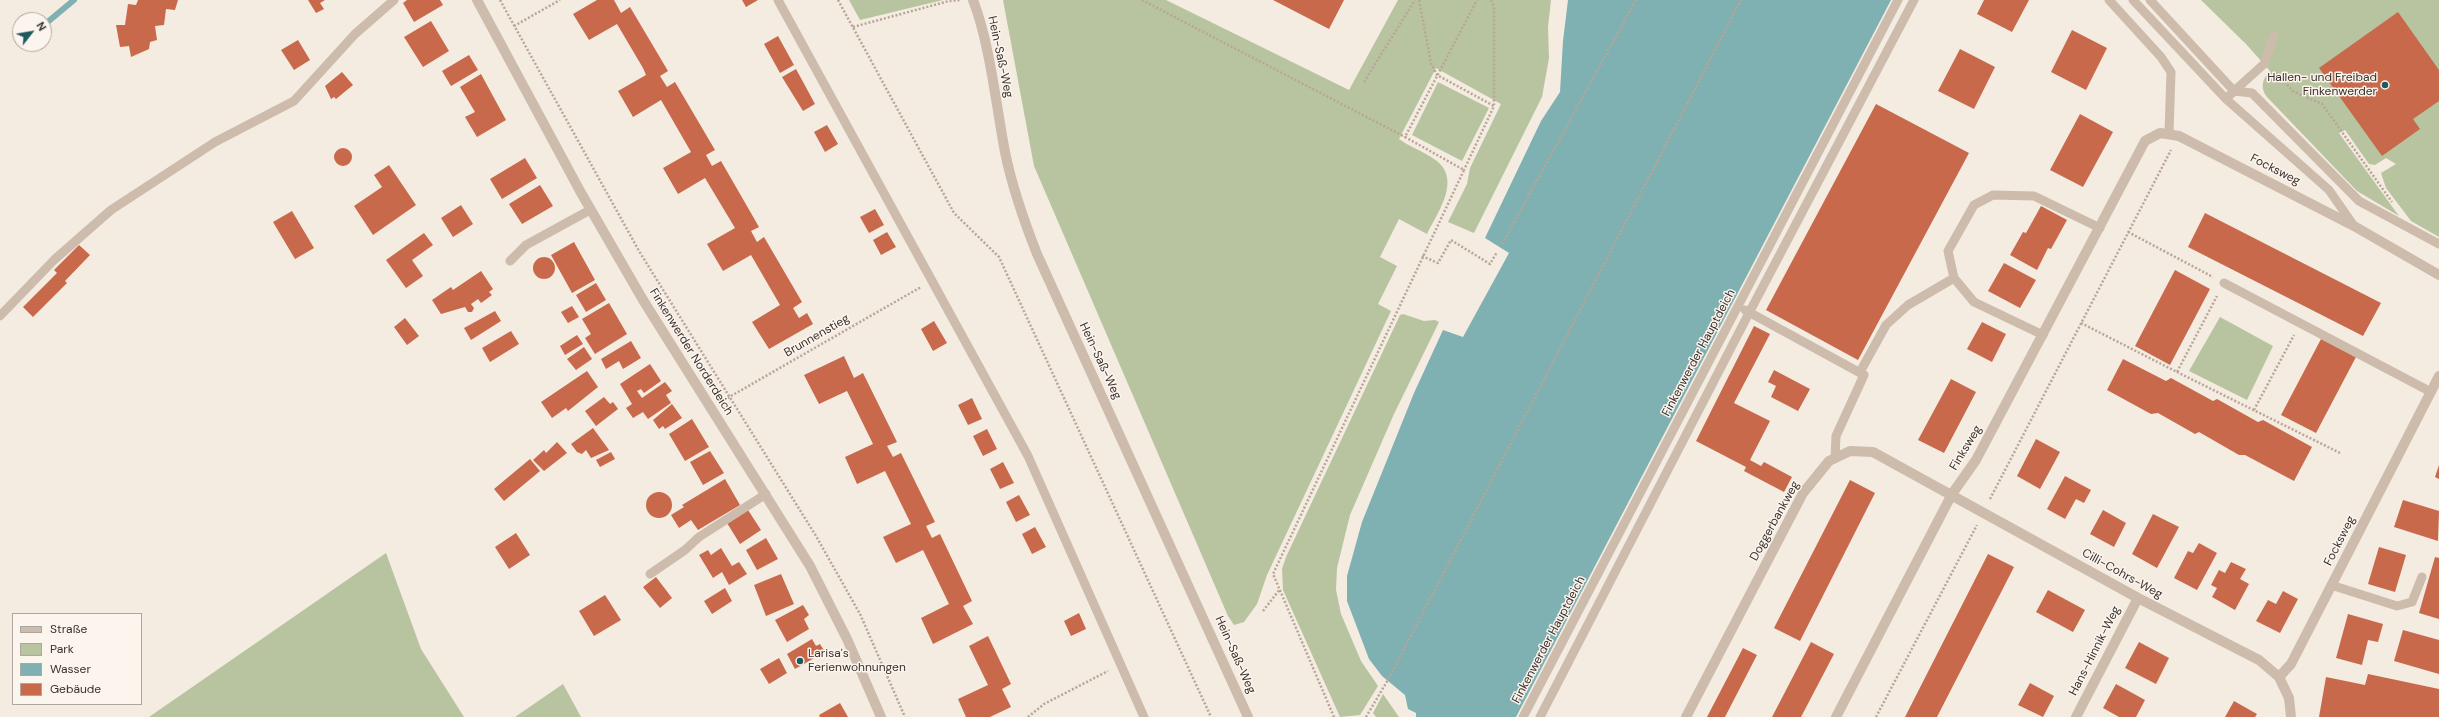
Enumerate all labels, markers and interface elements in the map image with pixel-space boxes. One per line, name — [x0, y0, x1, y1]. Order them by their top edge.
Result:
north arrow — [12, 12, 52, 52]
street label: Hein-Saß-Weg — [984, 15, 1016, 99]
text: N — [33, 19, 49, 33]
place label: Hallen- und Freibad Finkenwerder — [2267, 71, 2377, 99]
marker: Hallen- und Freibad Finkenwerder — [2380, 80, 2390, 90]
street label: Focksweg — [2248, 151, 2302, 189]
street label: Finkenwerder Norderdeich — [646, 286, 736, 418]
street label: Finkenwerder Hauptdeich — [1659, 287, 1739, 419]
street label: Brunnenstieg — [782, 312, 852, 360]
street label: Hein-Saß-Weg — [1076, 320, 1124, 402]
street label: Finksweg — [1947, 423, 1985, 473]
street label: Doggerbankweg — [1747, 479, 1803, 563]
street label: Focksweg — [2321, 514, 2359, 568]
street label: Cilli-Cohrs-Weg — [2079, 546, 2165, 602]
street label: Finkenwerder Hauptdeich — [1509, 574, 1589, 706]
street label: Hans-Hinnik-Weg — [2066, 604, 2124, 698]
legend — [12, 613, 142, 705]
street label: Hein-Saß-Weg — [1212, 614, 1258, 696]
text: Straße — [50, 621, 87, 637]
text: Park — [50, 641, 74, 657]
place label: Larisa's Ferienwohnungen — [808, 647, 906, 675]
marker: Larisa's Ferienwohnungen — [795, 656, 805, 666]
text: Wasser — [50, 661, 91, 677]
text: Gebäude — [50, 681, 101, 697]

